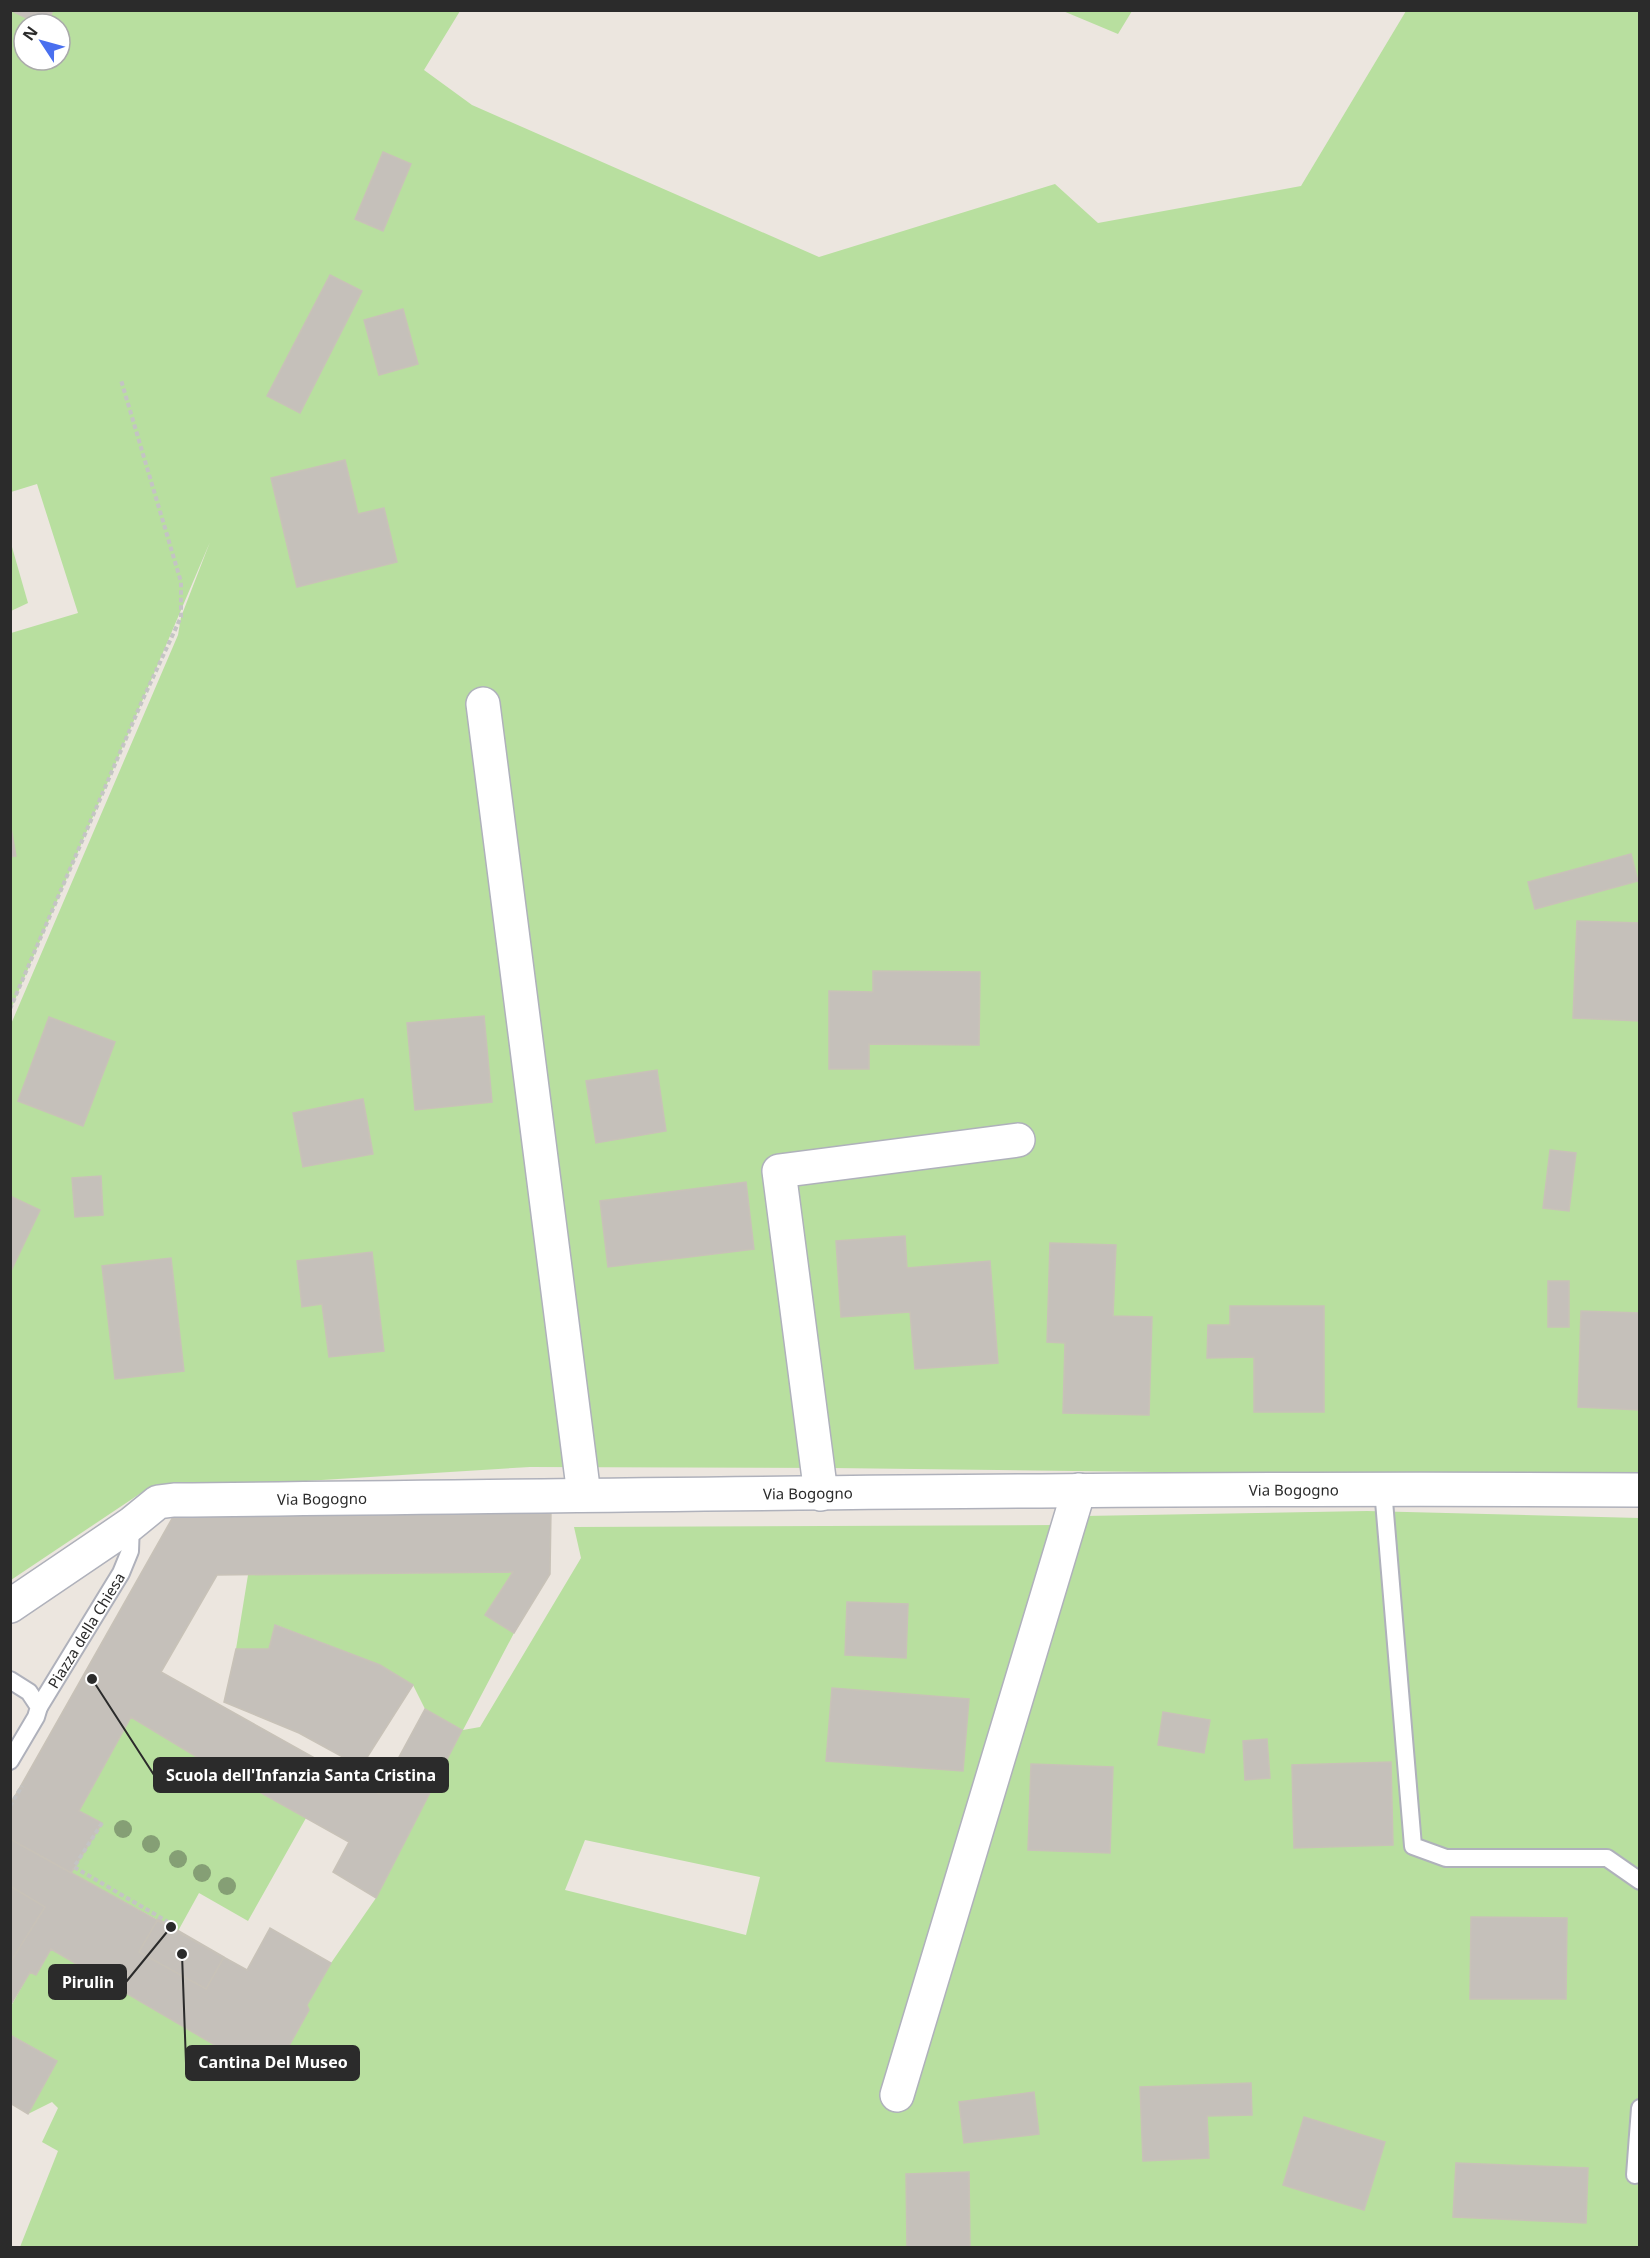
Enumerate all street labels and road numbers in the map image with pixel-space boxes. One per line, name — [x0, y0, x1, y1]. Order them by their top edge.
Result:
street label: Via Bogogno — [1249, 1479, 1339, 1500]
street label: Via Bogogno — [763, 1483, 853, 1503]
street label: Via Bogogno — [277, 1488, 367, 1509]
street label: Piazza della Chiesa — [43, 1569, 129, 1692]

